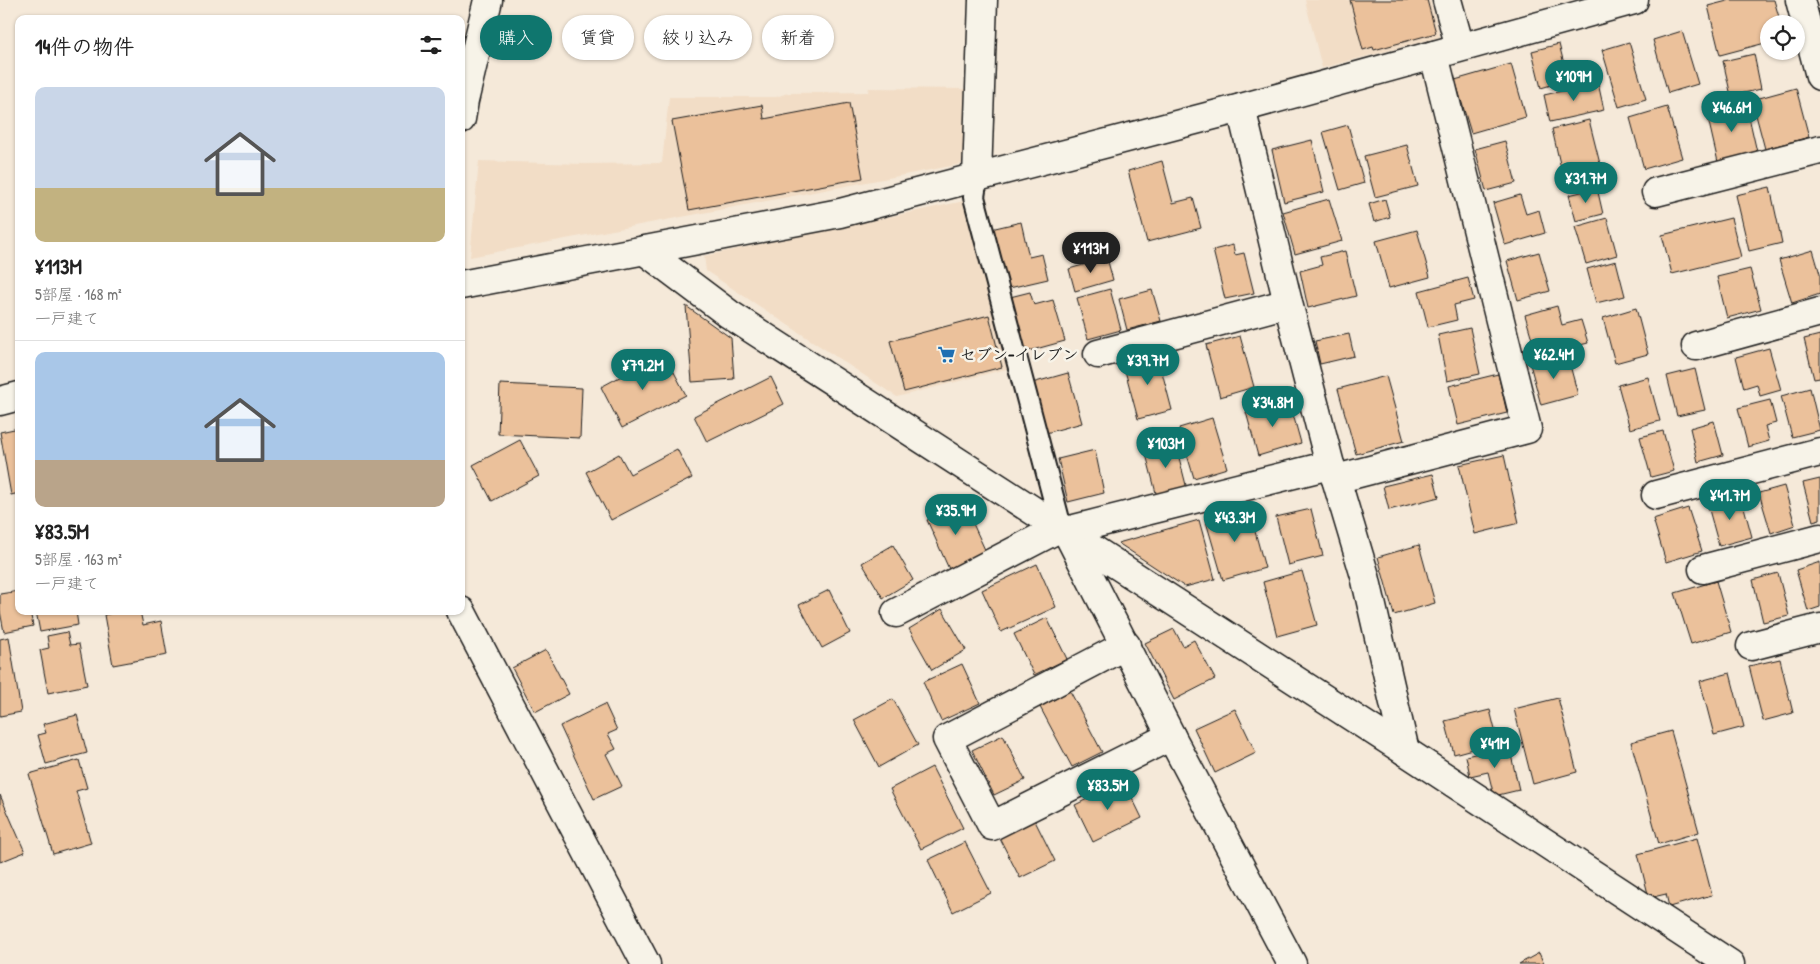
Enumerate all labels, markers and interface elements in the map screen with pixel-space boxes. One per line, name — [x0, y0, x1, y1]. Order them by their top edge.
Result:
chip: 購入 — [480, 15, 552, 60]
chip: 賃貸 — [562, 15, 634, 60]
chip: 絞り込み — [644, 15, 752, 60]
chip: 新着 — [762, 15, 834, 60]
map controls — [1760, 15, 1805, 60]
button: locate — [1760, 15, 1805, 60]
icon: filters — [417, 31, 445, 59]
text: 14件の物件 — [35, 32, 135, 61]
pin: ¥109M — [1539, 59, 1609, 102]
text: ¥109M — [1556, 65, 1592, 87]
pin: ¥46.6M — [1691, 90, 1773, 133]
text: ¥46.6M — [1712, 96, 1752, 118]
icon: home — [195, 119, 285, 209]
pin: ¥31.7M — [1545, 162, 1627, 204]
text: ¥31.7M — [1565, 167, 1607, 189]
pin: ¥113M — [1056, 232, 1126, 274]
text: ¥113M — [1073, 237, 1109, 259]
text: ¥113M — [35, 252, 82, 281]
text: 5部屋 · 168 m² — [35, 283, 122, 305]
text: 一戸建て — [35, 307, 99, 329]
pin: ¥62.4M — [1513, 338, 1595, 380]
place label: セブン-イレブン — [960, 343, 1078, 365]
text: ¥62.4M — [1534, 343, 1574, 365]
supermarket icon: セブン-イレブン — [936, 344, 956, 364]
pin: ¥39.7M — [1107, 344, 1189, 386]
pin: ¥79.2M — [602, 348, 684, 391]
text: ¥39.7M — [1127, 349, 1169, 371]
text: ¥79.2M — [622, 354, 664, 376]
icon: home — [195, 385, 285, 475]
pin: ¥34.8M — [1232, 386, 1314, 428]
text: ¥34.8M — [1253, 391, 1293, 413]
pin: ¥103M — [1131, 426, 1201, 469]
text: ¥103M — [1147, 432, 1185, 454]
pin: ¥41.7M — [1689, 478, 1771, 521]
text: ¥41.7M — [1710, 484, 1750, 506]
pin: ¥35.9M — [915, 494, 997, 536]
text: ¥35.9M — [936, 499, 976, 521]
pin: ¥43.3M — [1194, 500, 1276, 543]
text: ¥43.3M — [1215, 506, 1255, 528]
text: ¥83.5M — [35, 517, 89, 546]
text: 5部屋 · 163 m² — [35, 548, 122, 570]
text: 一戸建て — [35, 572, 99, 594]
pin: ¥41M — [1465, 726, 1525, 769]
text: ¥41M — [1481, 732, 1509, 754]
pin: ¥83.5M — [1067, 768, 1149, 811]
text: ¥83.5M — [1087, 774, 1129, 796]

